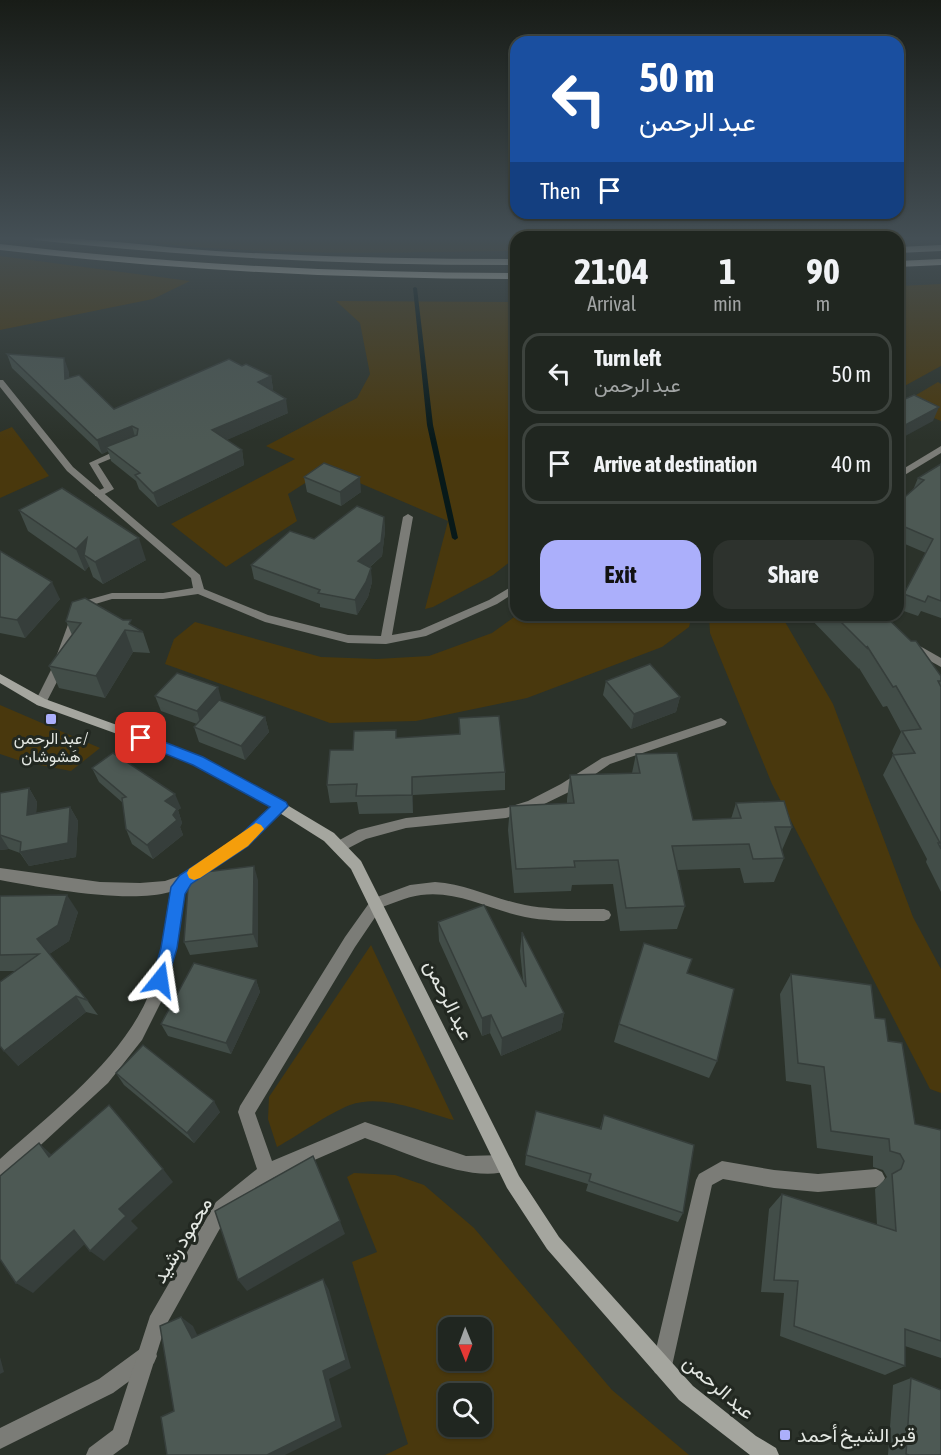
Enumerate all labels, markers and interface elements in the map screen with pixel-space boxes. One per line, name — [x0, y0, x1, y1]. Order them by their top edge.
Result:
text: 50 m — [639, 53, 714, 101]
icon: left — [540, 60, 618, 138]
text: عبد الرحمن — [639, 106, 756, 137]
icon: arrive — [593, 174, 626, 207]
text: Then — [540, 178, 581, 204]
text: 21:04 — [574, 250, 649, 292]
text: 1 — [719, 250, 736, 292]
text: 90 — [806, 250, 840, 292]
text: Arrival — [587, 292, 636, 315]
text: min — [713, 292, 742, 315]
text: m — [816, 292, 830, 315]
text: Turn left — [594, 345, 661, 371]
icon: left — [543, 357, 576, 390]
text: 50 m — [831, 361, 871, 387]
text: عبد الرحمن — [594, 373, 681, 396]
icon: arrive — [543, 447, 576, 480]
text: Arrive at destination — [594, 451, 757, 477]
text: 40 m — [831, 451, 871, 477]
button: Exit — [540, 540, 701, 609]
button: Share — [713, 540, 874, 609]
marker: عبد الرحمن/ هَشوشان — [44, 712, 58, 726]
pin — [115, 712, 166, 763]
icon: arrive — [124, 721, 157, 754]
place label: عبد الرحمن/ هَشوشان — [14, 729, 89, 767]
position arrow — [128, 948, 192, 1012]
street label: عبد الرحمن — [418, 956, 479, 1045]
street label: محمود رشيد — [147, 1193, 218, 1288]
north arrow — [438, 1317, 492, 1371]
map controls — [438, 1317, 492, 1437]
street label: عبد الرحمن — [678, 1350, 760, 1425]
button: search — [438, 1383, 492, 1437]
place label: قبر الشيخ أحمد — [797, 1423, 916, 1449]
marker: قبر الشيخ أحمد — [778, 1428, 792, 1442]

